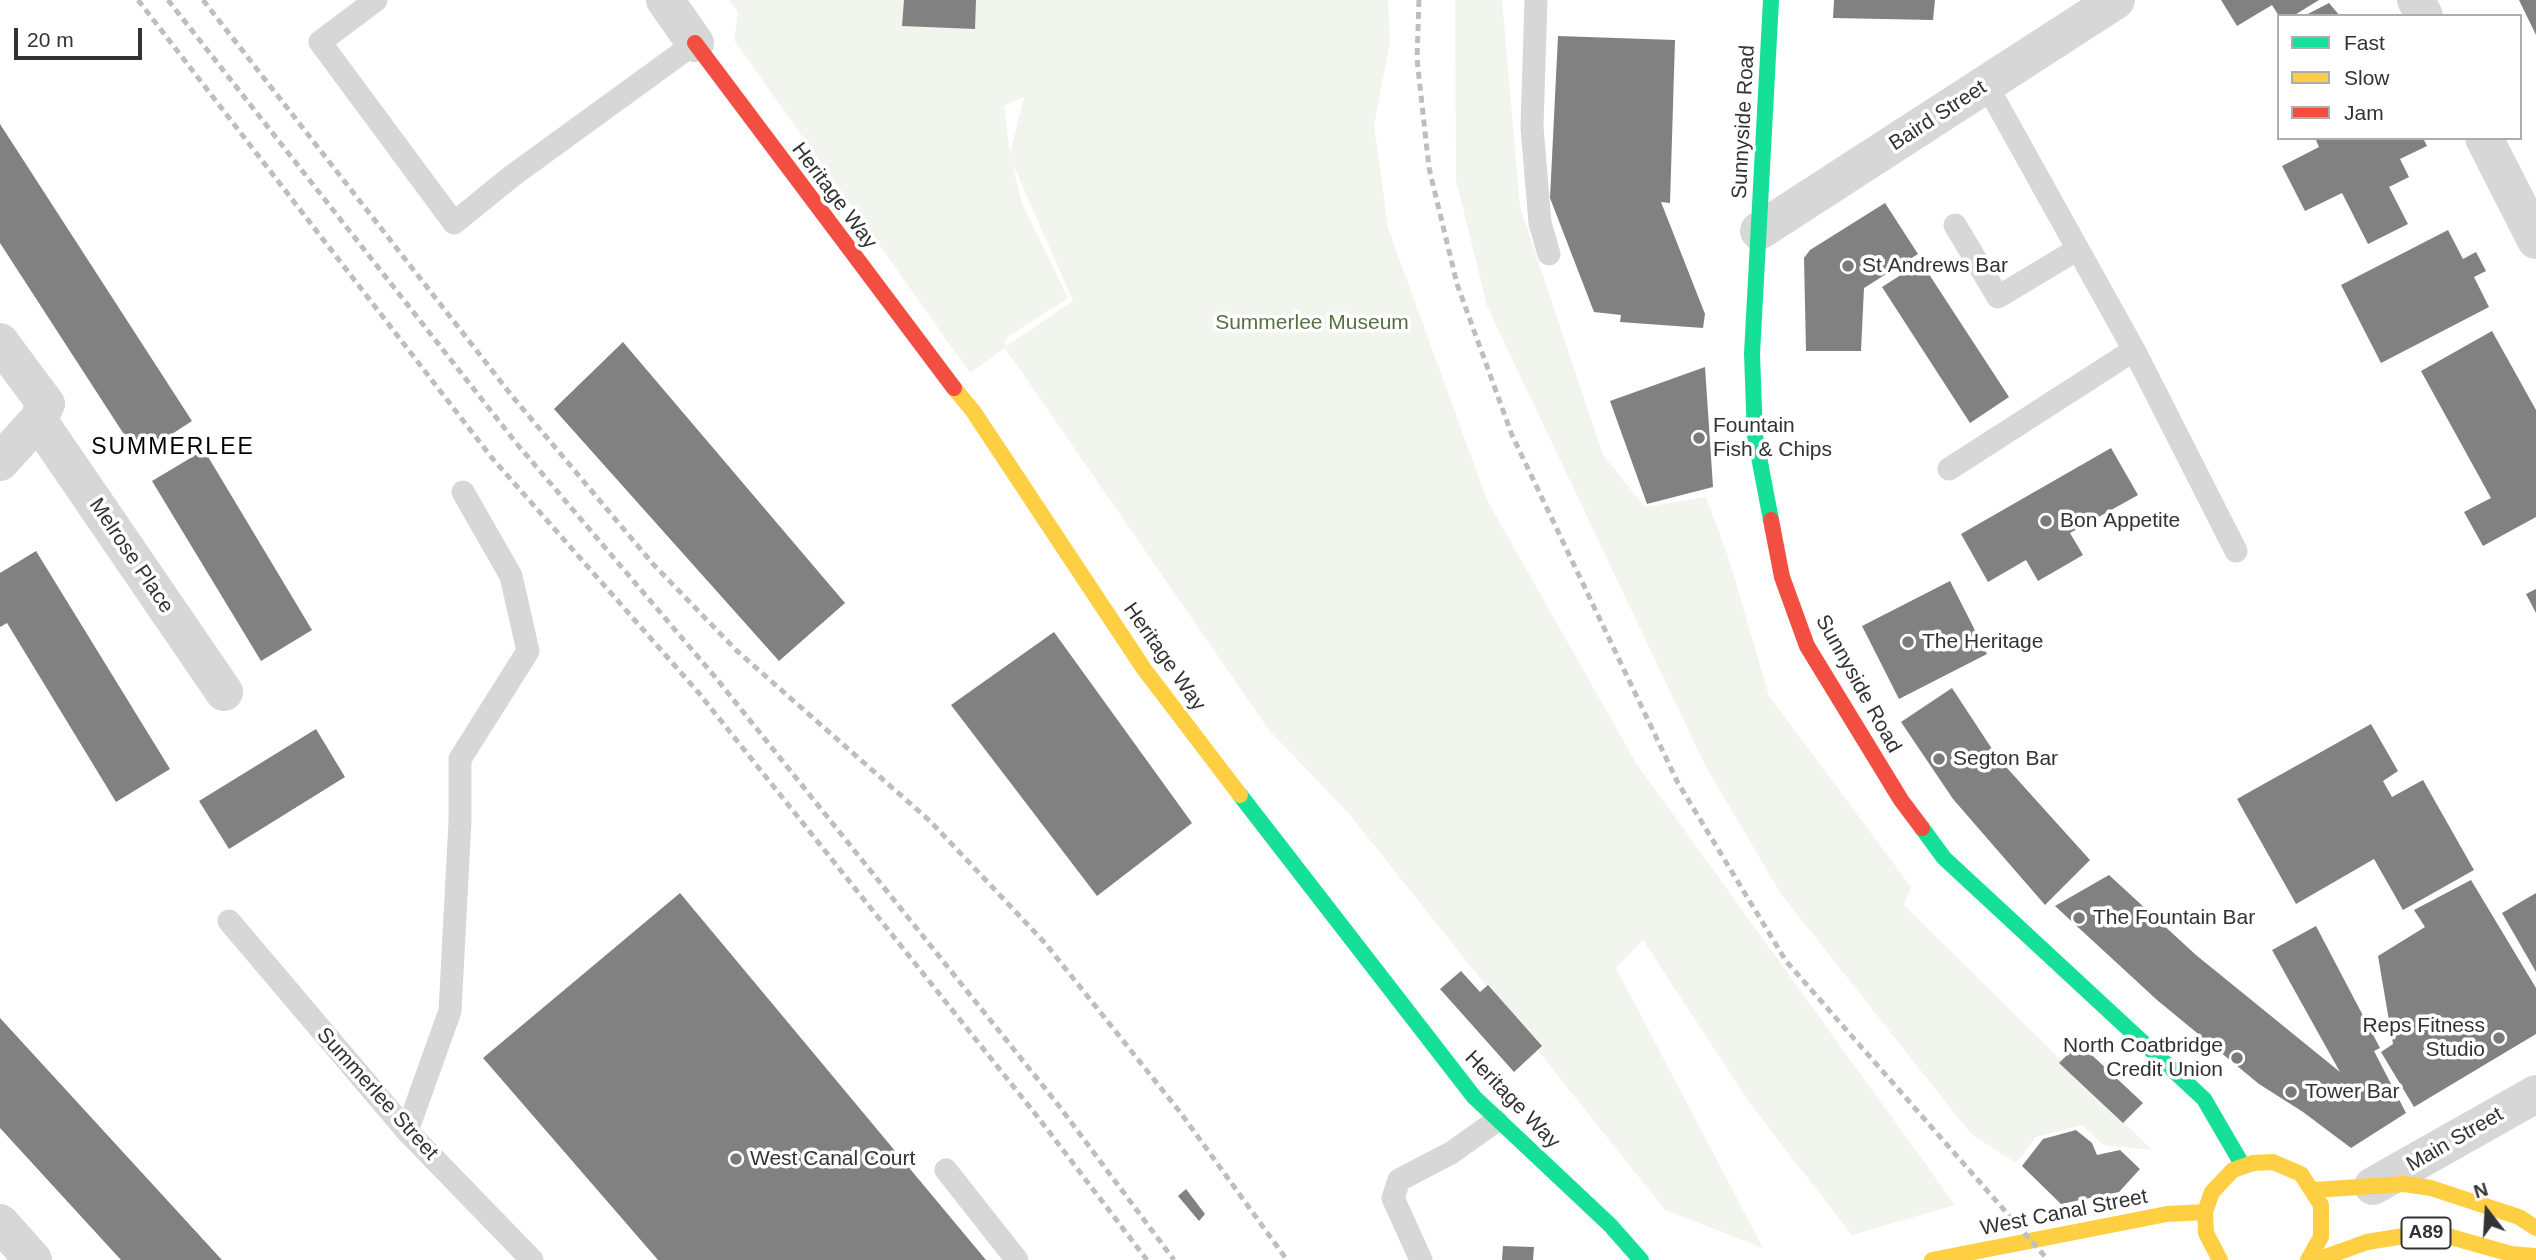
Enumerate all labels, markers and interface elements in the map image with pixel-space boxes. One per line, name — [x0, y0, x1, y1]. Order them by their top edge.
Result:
scale bar — [18, 14, 145, 58]
legend — [2277, 14, 2522, 140]
text: 20 m — [27, 28, 74, 51]
text: Fast — [2344, 31, 2385, 54]
street label: Sunnyside Road — [1727, 44, 1761, 200]
text: Slow — [2344, 66, 2390, 89]
street label: Baird Street — [1885, 75, 1991, 157]
text: Jam — [2344, 101, 2384, 124]
street label: Heritage Way — [786, 138, 882, 254]
place label: St Andrews Bar — [1862, 253, 2008, 279]
marker: St Andrews Bar — [1840, 258, 1856, 274]
park label: Summerlee Museum — [1215, 310, 1409, 336]
place label: Fountain Fish & Chips — [1713, 413, 1832, 463]
marker: Fountain Fish & Chips — [1691, 430, 1707, 446]
district label: SUMMERLEE — [92, 434, 254, 462]
street label: Melrose Place — [83, 494, 179, 618]
place label: Bon Appetite — [2060, 508, 2180, 534]
marker: Bon Appetite — [2038, 513, 2054, 529]
street label: Heritage Way — [1117, 598, 1211, 716]
street label: Sunnyside Road — [1810, 610, 1906, 758]
place label: The Heritage — [1922, 629, 2043, 655]
marker: The Heritage — [1900, 634, 1916, 650]
place label: Segton Bar — [1953, 746, 2058, 772]
marker: Segton Bar — [1931, 751, 1947, 767]
place label: The Fountain Bar — [2093, 905, 2255, 931]
marker: The Fountain Bar — [2071, 910, 2087, 926]
place label: Reps Fitness Studio — [2362, 1013, 2485, 1063]
street label: Summerlee Street — [311, 1023, 443, 1165]
marker: Reps Fitness Studio — [2491, 1030, 2507, 1046]
place label: North Coatbridge Credit Union — [2063, 1033, 2223, 1083]
street label: Heritage Way — [1459, 1046, 1565, 1154]
marker: North Coatbridge Credit Union — [2229, 1050, 2245, 1066]
place label: Tower Bar — [2305, 1079, 2400, 1105]
marker: Tower Bar — [2283, 1084, 2299, 1100]
street label: Main Street — [2402, 1102, 2508, 1178]
place label: West Canal Court — [750, 1146, 915, 1172]
marker: West Canal Court — [728, 1151, 744, 1167]
north arrow — [2452, 1176, 2522, 1246]
text: N — [2471, 1178, 2490, 1202]
street label: West Canal Street — [1978, 1184, 2150, 1242]
road number: A89 — [2402, 1218, 2450, 1248]

